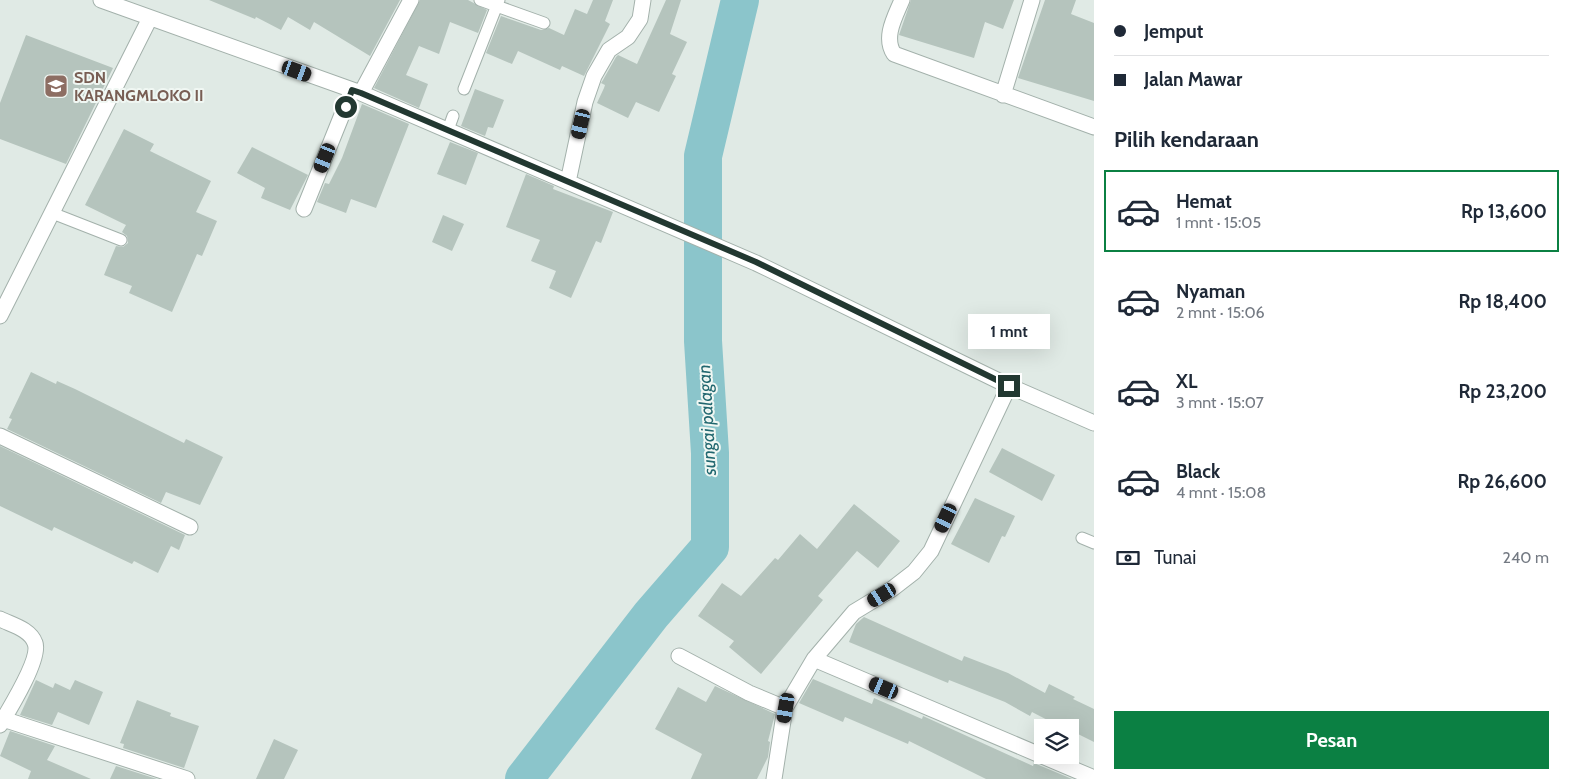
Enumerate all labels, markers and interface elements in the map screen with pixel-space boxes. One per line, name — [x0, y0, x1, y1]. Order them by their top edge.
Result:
text: Jemput — [1144, 20, 1203, 43]
car — [280, 59, 313, 83]
place label: SDN KARANGMLOKO II — [74, 68, 204, 105]
text: Jalan Mawar — [1144, 68, 1242, 91]
school or university icon: SDN KARANGMLOKO II — [43, 73, 69, 99]
route start — [335, 96, 357, 118]
car — [570, 108, 591, 140]
text: Pilih kendaraan — [1114, 126, 1259, 153]
car — [312, 141, 337, 175]
icon: car — [1116, 189, 1161, 234]
text: Hemat — [1176, 190, 1232, 213]
text: Rp 13,600 — [1461, 200, 1547, 223]
text: 1 mnt · 15:05 — [1176, 213, 1261, 232]
icon: car — [1116, 279, 1161, 324]
text: Nyaman — [1176, 280, 1245, 303]
text: Rp 18,400 — [1459, 290, 1547, 313]
text: 2 mnt · 15:06 — [1176, 303, 1265, 322]
callout: 1 mnt — [968, 314, 1050, 348]
text: 1 mnt — [990, 322, 1028, 341]
water label: sungai palagan — [693, 364, 721, 477]
icon: car — [1116, 369, 1161, 414]
text: XL — [1176, 370, 1197, 393]
route end — [998, 375, 1020, 397]
text: Rp 23,200 — [1459, 380, 1547, 403]
text: 3 mnt · 15:07 — [1176, 393, 1264, 412]
icon: car — [1116, 459, 1161, 504]
text: Black — [1176, 460, 1220, 483]
text: Rp 26,600 — [1457, 470, 1547, 493]
text: 4 mnt · 15:08 — [1176, 483, 1266, 502]
car — [932, 501, 959, 535]
icon: cash — [1114, 544, 1142, 572]
text: Tunai — [1154, 546, 1196, 569]
text: 240 m — [1503, 548, 1549, 567]
car — [865, 581, 898, 609]
car — [867, 675, 900, 701]
car — [776, 692, 795, 724]
button: Pesan — [1114, 711, 1549, 769]
map controls — [1034, 719, 1079, 764]
button: layers — [1034, 719, 1079, 764]

